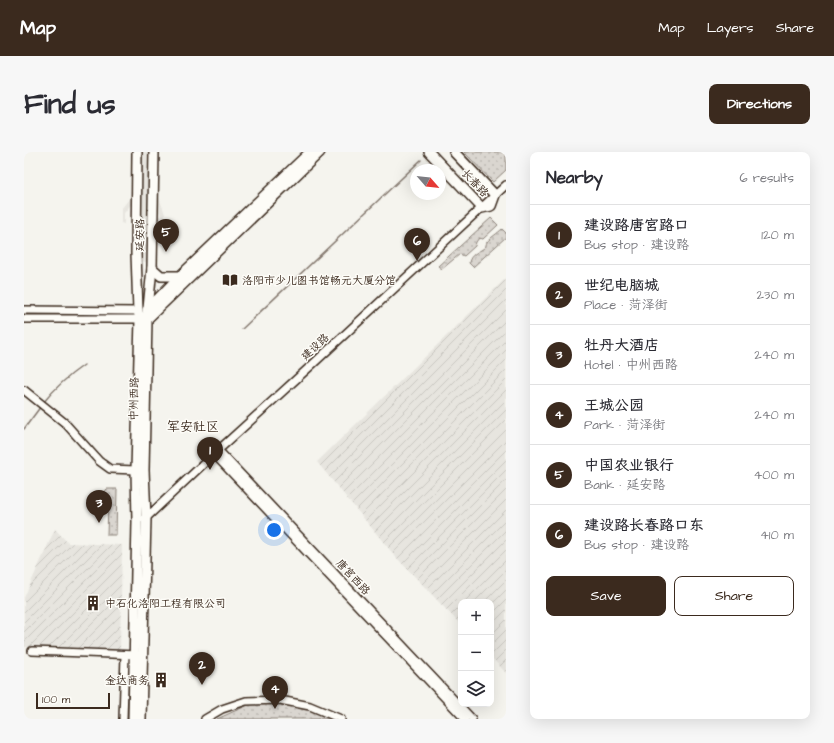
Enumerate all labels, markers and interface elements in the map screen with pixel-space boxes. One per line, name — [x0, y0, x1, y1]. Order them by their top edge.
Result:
text: Map — [20, 15, 56, 42]
text: Map — [658, 18, 685, 38]
text: Layers — [707, 18, 754, 38]
text: Share — [776, 18, 814, 38]
button: Directions — [709, 84, 810, 124]
text: Find us — [24, 85, 115, 124]
north arrow — [410, 164, 446, 200]
street label: 长春路 — [458, 166, 492, 200]
text: Nearby — [546, 166, 603, 190]
text: 6 results — [739, 169, 794, 187]
text: 建设路唐宫路口 — [584, 215, 689, 236]
street label: 延安路 — [132, 218, 148, 252]
pin: 5 — [153, 219, 179, 252]
text: 1 — [558, 226, 560, 244]
text: 120 m — [761, 226, 794, 244]
pin: 6 — [404, 228, 430, 261]
text: Bus stop · 建设路 — [584, 236, 689, 254]
library icon: 洛阳市少儿图书馆畅元大厦分馆 — [221, 271, 239, 289]
place label: 洛阳市少儿图书馆畅元大厦分馆 — [242, 273, 396, 288]
text: 世纪电脑城 — [584, 275, 659, 296]
text: 2 — [555, 286, 563, 304]
text: 230 m — [756, 286, 794, 304]
text: Place · 菏泽街 — [584, 296, 667, 314]
street label: 建设路 — [298, 330, 332, 364]
text: 牡丹大酒店 — [584, 335, 659, 356]
text: 3 — [556, 346, 562, 364]
text: 240 m — [754, 346, 794, 364]
text: Hotel · 中州西路 — [584, 356, 678, 374]
street label: 中州西路 — [126, 377, 142, 421]
text: 王城公园 — [584, 395, 644, 416]
text: 4 — [555, 406, 563, 424]
text: 240 m — [754, 406, 794, 424]
text: Park · 菏泽街 — [584, 416, 665, 434]
district label: 军安社区 — [167, 418, 219, 436]
pin: 1 — [197, 437, 223, 470]
text: 中国农业银行 — [584, 455, 674, 476]
text: 5 — [554, 466, 564, 484]
text: 400 m — [753, 466, 794, 484]
text: Bank · 延安路 — [584, 476, 666, 494]
pin: 3 — [86, 490, 112, 523]
text: 建设路长春路口东 — [584, 515, 704, 536]
your location — [264, 520, 284, 540]
text: 6 — [555, 526, 563, 544]
text: 410 m — [760, 526, 794, 544]
text: Bus stop · 建设路 — [584, 536, 689, 554]
street label: 唐宫西路 — [333, 556, 373, 598]
button: Save — [546, 576, 666, 616]
button: Share — [674, 576, 794, 616]
building icon: 中石化洛阳工程有限公司 — [84, 594, 102, 612]
place label: 中石化洛阳工程有限公司 — [105, 596, 226, 611]
map controls — [458, 599, 494, 707]
button: + — [458, 599, 494, 635]
button: − — [458, 635, 494, 671]
pin: 2 — [189, 652, 215, 685]
building icon: 金达商务 — [152, 671, 170, 689]
button: layers — [458, 671, 494, 707]
place label: 金达商务 — [105, 673, 149, 688]
pin: 4 — [262, 676, 288, 709]
scale bar — [36, 691, 110, 710]
text: 100 m — [42, 692, 70, 707]

